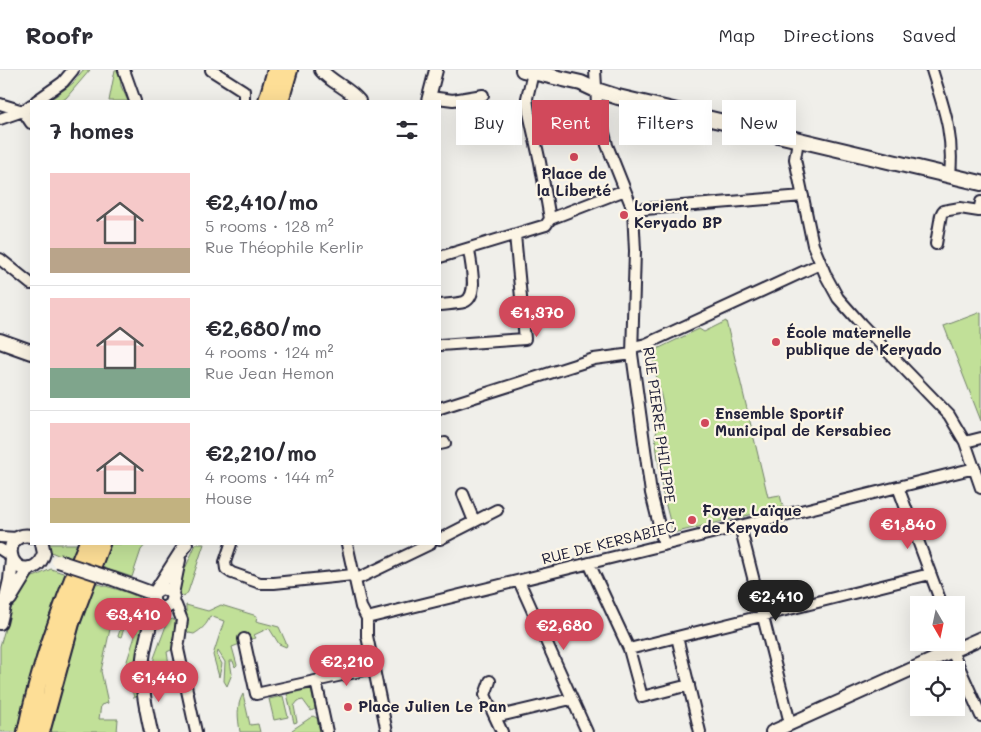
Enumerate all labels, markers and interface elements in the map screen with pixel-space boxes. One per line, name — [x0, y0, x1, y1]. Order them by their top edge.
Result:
text: Roofr — [25, 19, 94, 50]
text: Map — [718, 23, 755, 47]
text: Directions — [783, 23, 875, 47]
text: Saved — [903, 23, 956, 47]
chip: Buy — [456, 100, 522, 145]
chip: Rent — [532, 100, 609, 145]
chip: Filters — [619, 100, 712, 145]
chip: New — [722, 100, 796, 145]
icon: filters — [393, 116, 421, 144]
text: 7 homes — [50, 117, 134, 144]
marker: Place de la Liberté — [568, 151, 580, 163]
place label: Place de la Liberté — [537, 163, 611, 200]
text: €2,410/mo — [205, 188, 318, 215]
icon: home — [90, 193, 150, 253]
place label: Lorient Keryado BP — [634, 195, 722, 232]
marker: Lorient Keryado BP — [618, 209, 630, 221]
text: 5 rooms · 128 m² — [205, 215, 334, 236]
text: Rue Théophile Kerlir — [205, 236, 364, 257]
pin: €1,370 — [496, 296, 578, 338]
text: €1,370 — [510, 301, 564, 322]
text: €2,680/mo — [205, 314, 321, 341]
icon: home — [90, 318, 150, 378]
place label: École maternelle publique de Keryado — [786, 322, 942, 359]
marker: École maternelle publique de Keryado — [770, 336, 782, 348]
text: 4 rooms · 124 m² — [205, 341, 334, 362]
street label: RUE PIERRE PHILIPPE — [639, 345, 681, 505]
text: Rue Jean Hemon — [205, 362, 334, 383]
place label: Ensemble Sportif Municipal de Kersabiec — [715, 403, 891, 440]
marker: Ensemble Sportif Municipal de Kersabiec — [699, 417, 711, 429]
text: €2,210/mo — [205, 439, 316, 466]
icon: home — [90, 443, 150, 503]
text: 4 rooms · 144 m² — [205, 466, 334, 487]
text: House — [205, 487, 252, 508]
place label: Foyer Laïque de Keryado — [702, 500, 801, 537]
pin: €1,840 — [867, 508, 949, 550]
text: €1,840 — [880, 513, 936, 534]
marker: Foyer Laïque de Keryado — [686, 514, 698, 526]
street label: RUE DE KERSABIEC — [539, 516, 678, 568]
pin: €2,410 — [735, 580, 817, 622]
text: €2,410 — [749, 585, 803, 606]
north arrow — [910, 596, 965, 651]
map controls — [910, 596, 965, 716]
pin: €3,410 — [92, 598, 174, 640]
text: €3,410 — [105, 603, 161, 624]
pin: €2,680 — [523, 608, 605, 651]
text: €2,680 — [536, 614, 592, 635]
pin: €2,210 — [306, 644, 388, 687]
text: €2,210 — [320, 650, 374, 671]
pin: €1,440 — [118, 660, 200, 703]
button: locate — [910, 661, 965, 716]
text: €1,440 — [131, 666, 187, 687]
place label: Place Julien Le Pan — [358, 696, 506, 716]
marker: Place Julien Le Pan — [342, 701, 354, 713]

